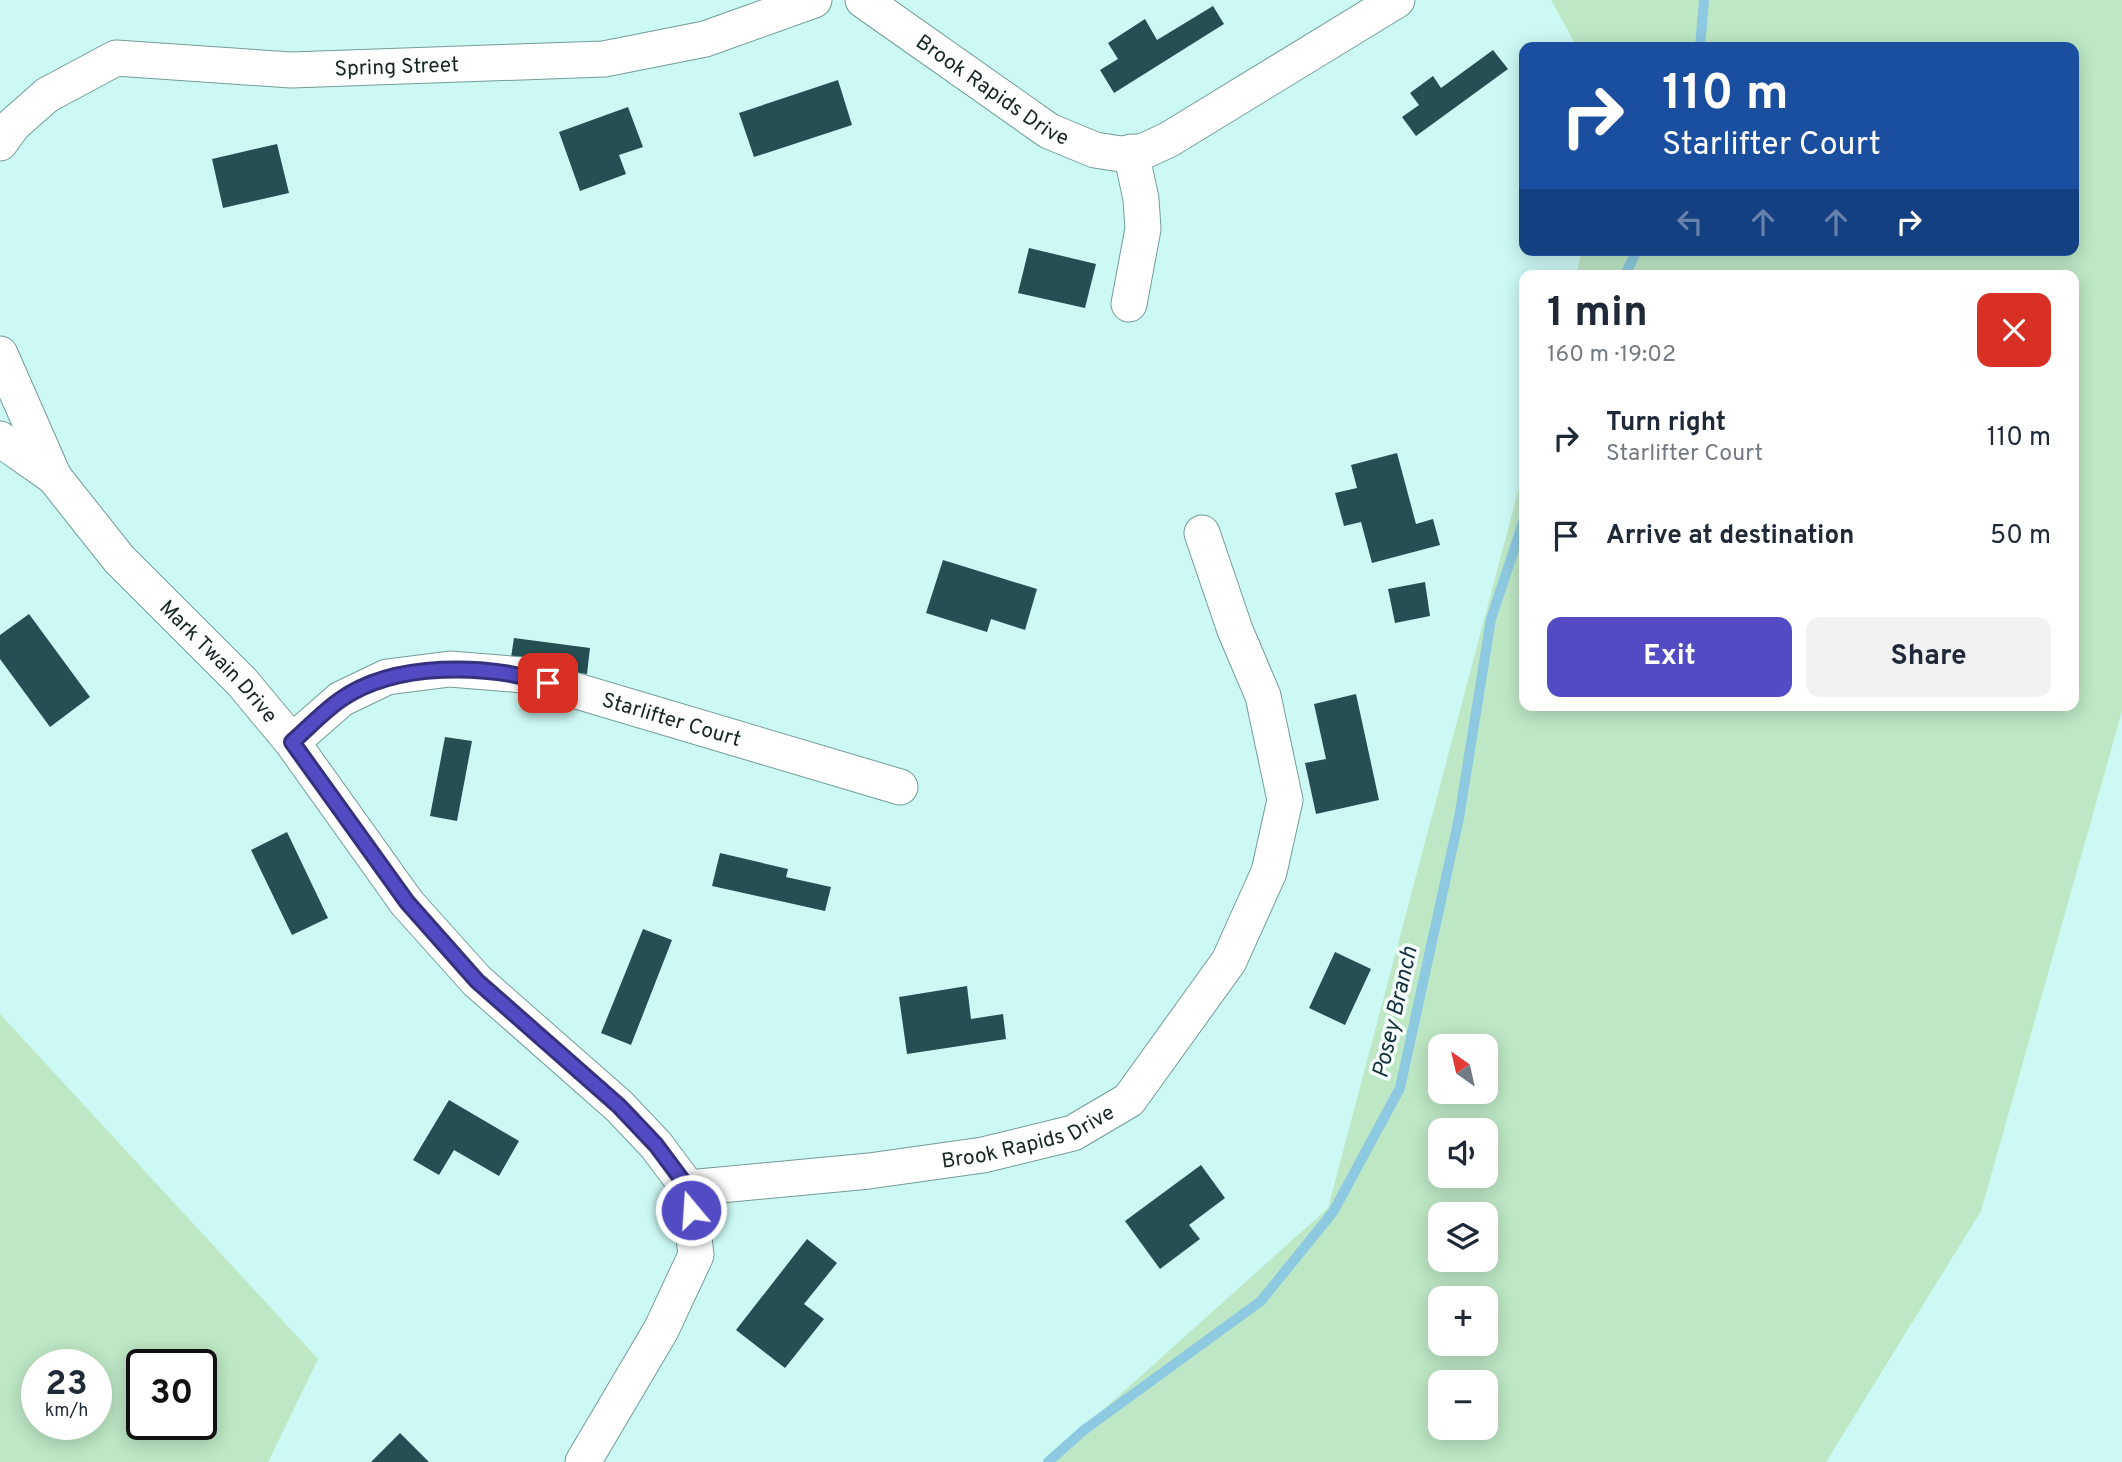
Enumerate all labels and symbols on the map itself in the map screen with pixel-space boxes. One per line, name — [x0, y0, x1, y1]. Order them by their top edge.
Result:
street label: Brook Rapids Drive — [910, 29, 1073, 153]
street label: Spring Street — [334, 52, 459, 83]
street label: Mark Twain Drive — [153, 595, 283, 729]
pin — [518, 653, 578, 713]
street label: Starlifter Court — [598, 687, 744, 754]
water label: Posey Branch — [1367, 943, 1426, 1081]
north arrow — [1428, 1034, 1498, 1104]
street label: Brook Rapids Drive — [940, 1100, 1120, 1176]
position arrow — [654, 1173, 728, 1247]
speed limit sign: 30 — [126, 1349, 217, 1440]

